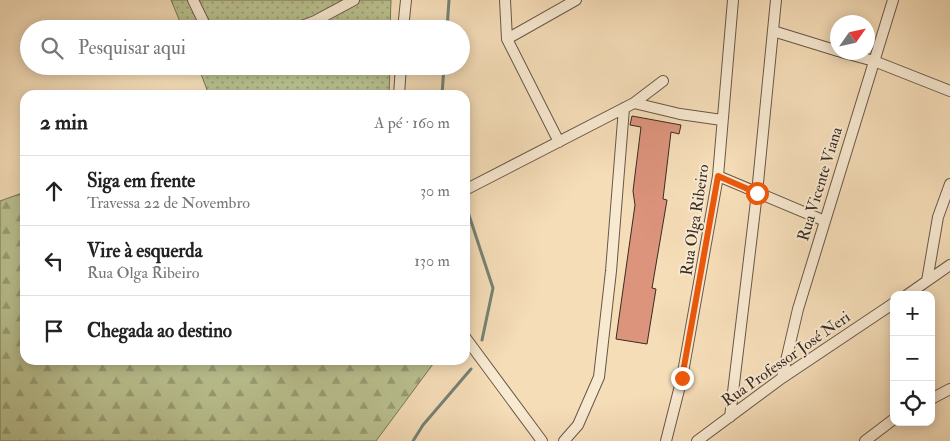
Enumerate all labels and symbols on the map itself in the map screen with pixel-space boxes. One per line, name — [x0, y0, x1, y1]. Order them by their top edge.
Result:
north arrow — [830, 15, 875, 60]
street label: Rua Vicente Viana — [793, 124, 847, 244]
street label: Rua Olga Ribeiro — [676, 163, 714, 277]
route start — [746, 182, 769, 205]
street label: Rua Professor José Neri — [718, 307, 855, 412]
route end — [671, 367, 694, 390]

